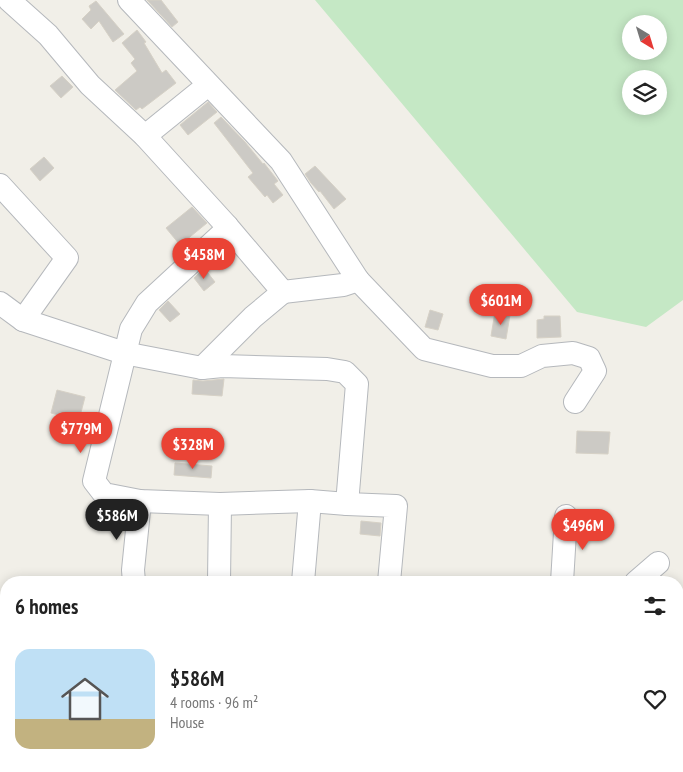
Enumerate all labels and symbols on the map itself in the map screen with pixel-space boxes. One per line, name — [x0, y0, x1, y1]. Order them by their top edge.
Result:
north arrow — [622, 15, 668, 60]
pin: $458M — [169, 238, 239, 280]
pin: $601M — [466, 284, 536, 326]
pin: $779M — [46, 412, 116, 454]
pin: $328M — [158, 428, 228, 470]
pin: $586M — [82, 498, 152, 541]
pin: $496M — [548, 508, 618, 551]

